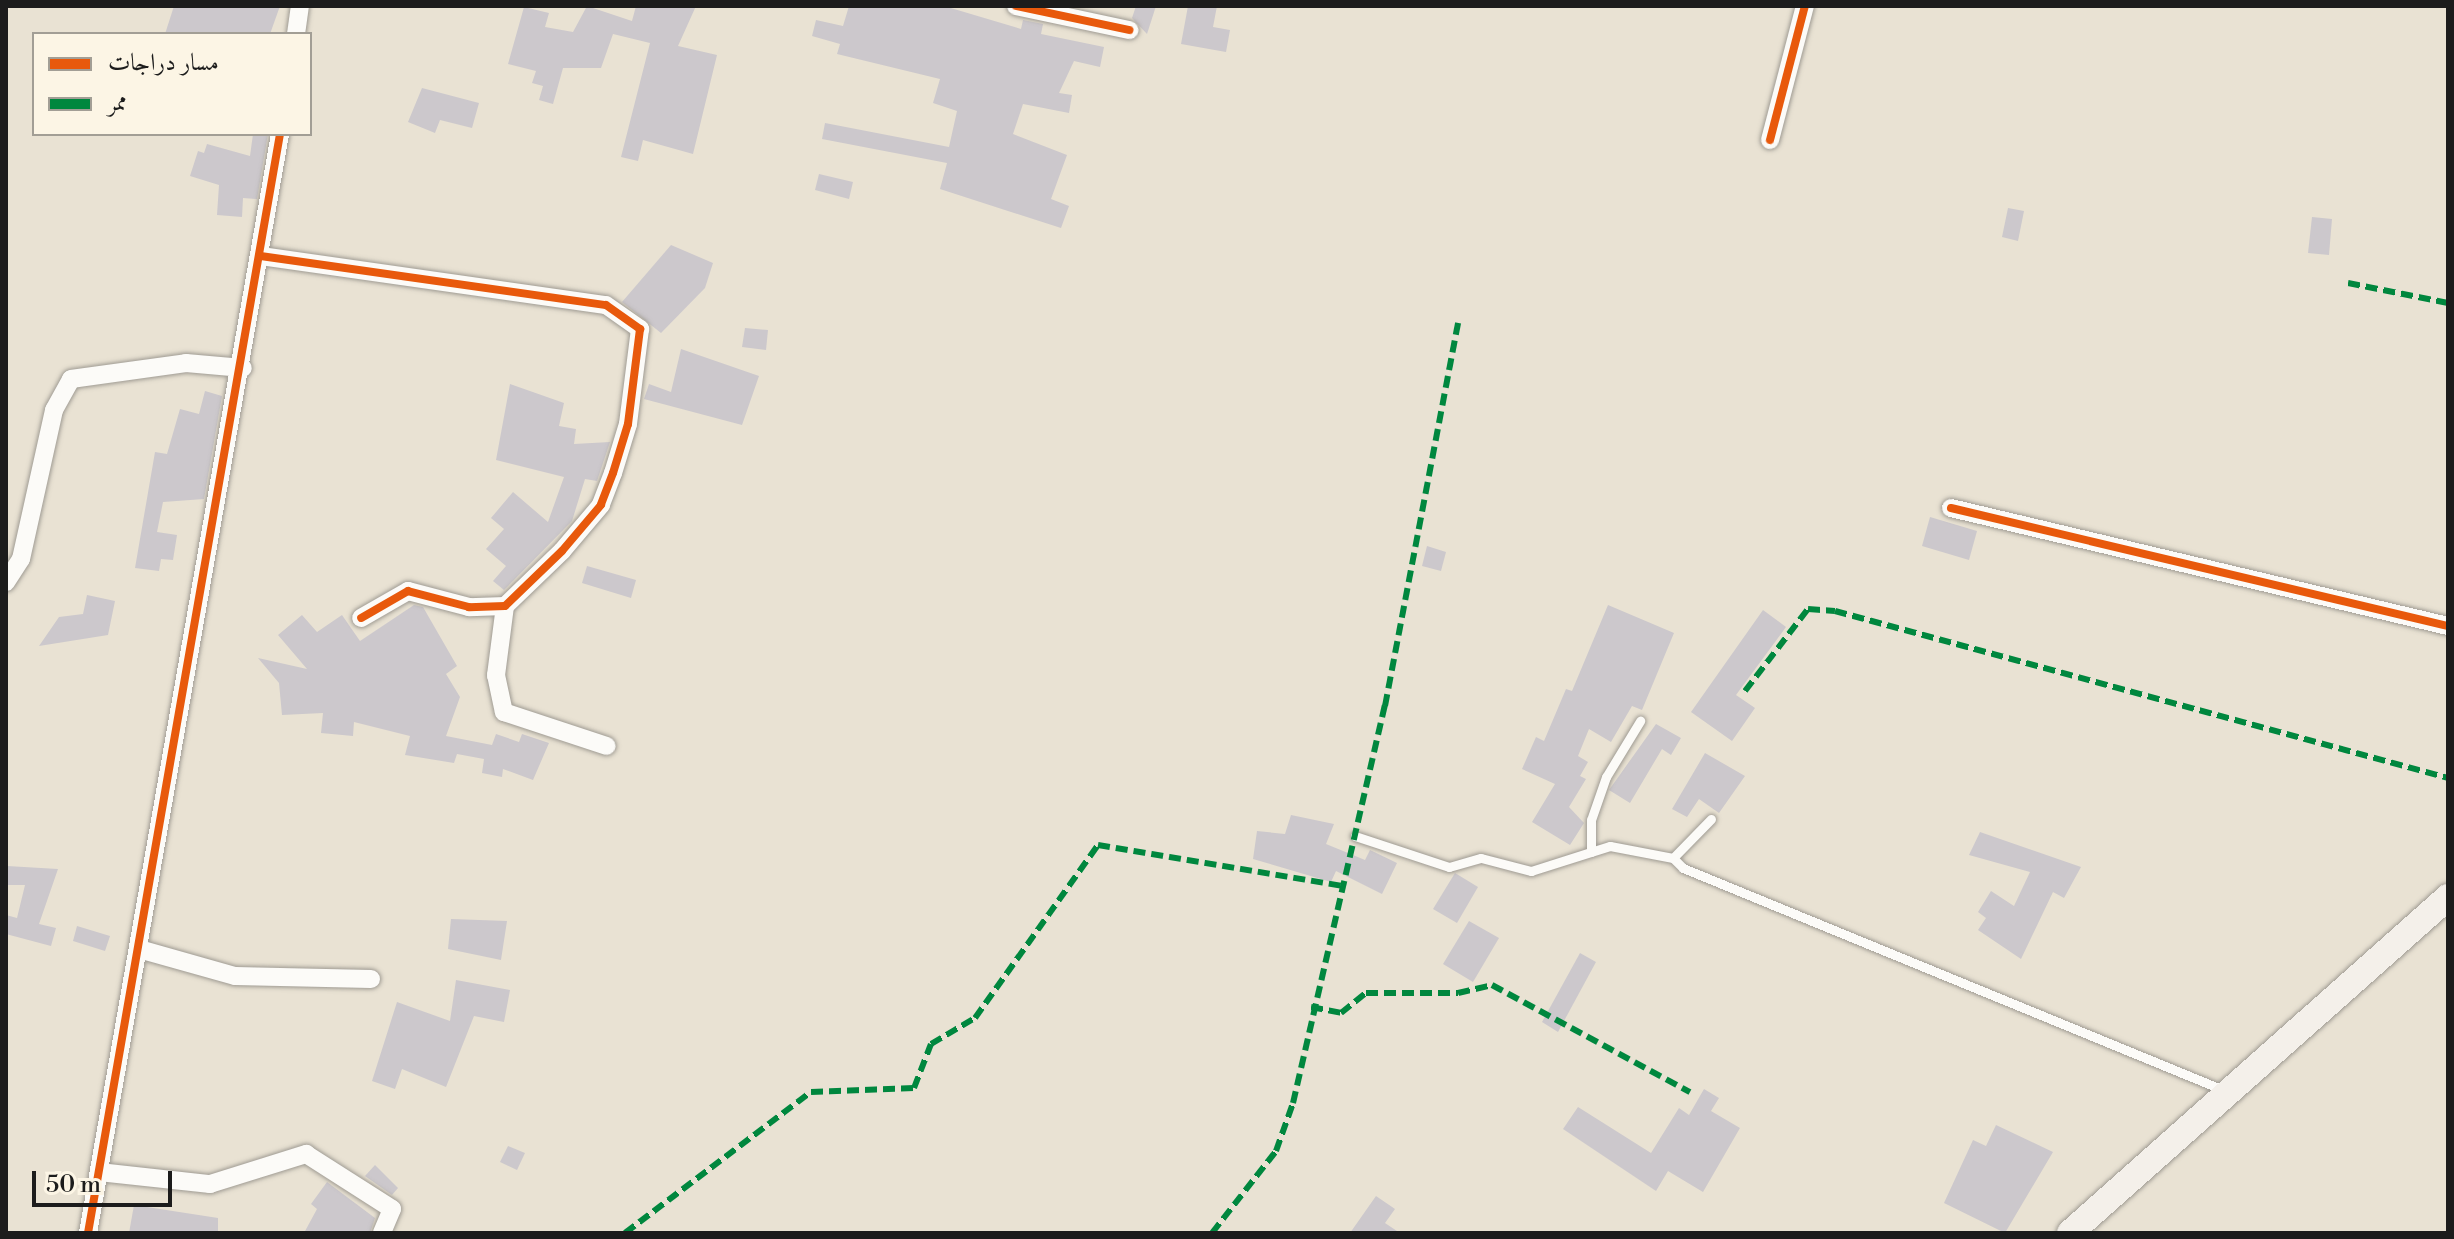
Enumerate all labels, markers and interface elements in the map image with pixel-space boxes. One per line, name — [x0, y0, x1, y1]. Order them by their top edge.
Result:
legend — [32, 32, 312, 136]
text: مسار دراجات — [108, 48, 219, 78]
text: ممر — [108, 88, 127, 118]
scale bar — [36, 1155, 176, 1205]
text: 50 m — [46, 1170, 101, 1200]

